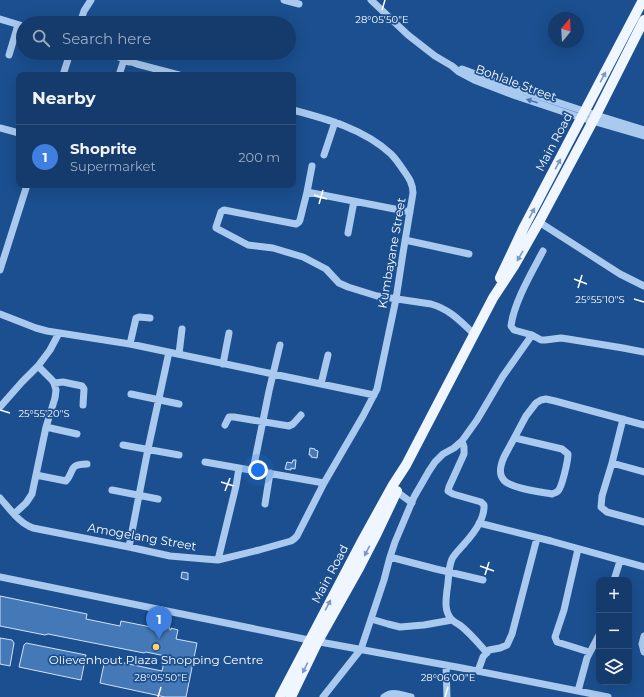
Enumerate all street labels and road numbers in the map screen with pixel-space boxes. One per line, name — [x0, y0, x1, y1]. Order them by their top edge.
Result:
street label: Bohlale Street — [474, 61, 559, 104]
street label: Main Road — [532, 110, 575, 174]
street label: Kumbayane Street — [374, 196, 409, 309]
street label: Amogelang Street — [86, 520, 198, 553]
street label: Main Road — [308, 542, 351, 606]

